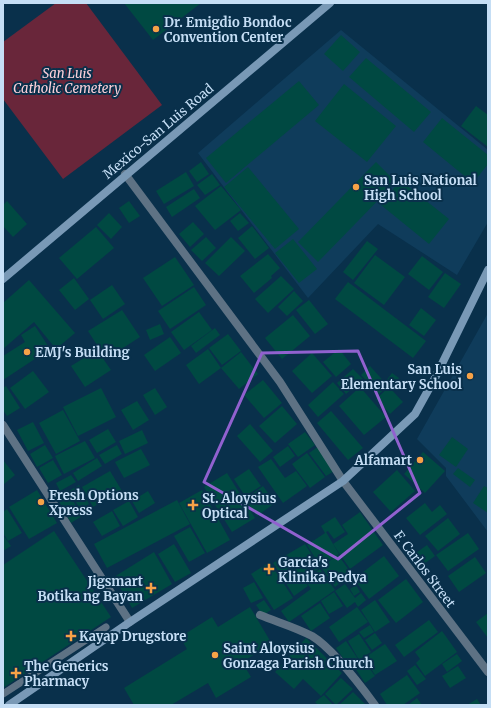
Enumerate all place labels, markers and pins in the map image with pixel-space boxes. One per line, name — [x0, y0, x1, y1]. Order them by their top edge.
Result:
place label: Dr. Emigdio Bondoc Convention Center — [164, 14, 292, 46]
marker: Dr. Emigdio Bondoc Convention Center — [151, 24, 161, 34]
place label: San Luis National High School — [364, 172, 477, 204]
marker: San Luis National High School — [351, 182, 361, 192]
place label: EMJ's Building — [35, 344, 130, 361]
marker: EMJ's Building — [22, 347, 32, 357]
place label: San Luis Elementary School — [341, 361, 462, 393]
marker: San Luis Elementary School — [465, 371, 475, 381]
place label: Alfamart — [353, 452, 413, 469]
marker: Alfamart — [415, 455, 425, 465]
place label: Fresh Options Xpress — [49, 487, 139, 519]
place label: St. Aloysius Optical — [202, 490, 277, 522]
marker: Fresh Options Xpress — [36, 497, 46, 507]
marker: St. Aloysius Optical — [187, 499, 199, 511]
place label: Garcia's Klinika Pedya — [278, 554, 367, 586]
marker: Garcia's Klinika Pedya — [263, 563, 275, 575]
place label: Jigsmart Botika ng Bayan — [37, 573, 144, 605]
marker: Jigsmart Botika ng Bayan — [146, 583, 156, 593]
place label: Kayap Drugstore — [79, 628, 186, 645]
marker: Kayap Drugstore — [66, 631, 76, 641]
place label: Saint Aloysius Gonzaga Parish Church — [223, 640, 373, 672]
marker: Saint Aloysius Gonzaga Parish Church — [210, 650, 220, 660]
place label: The Generics Pharmacy — [24, 658, 109, 690]
marker: The Generics Pharmacy — [11, 668, 21, 678]

